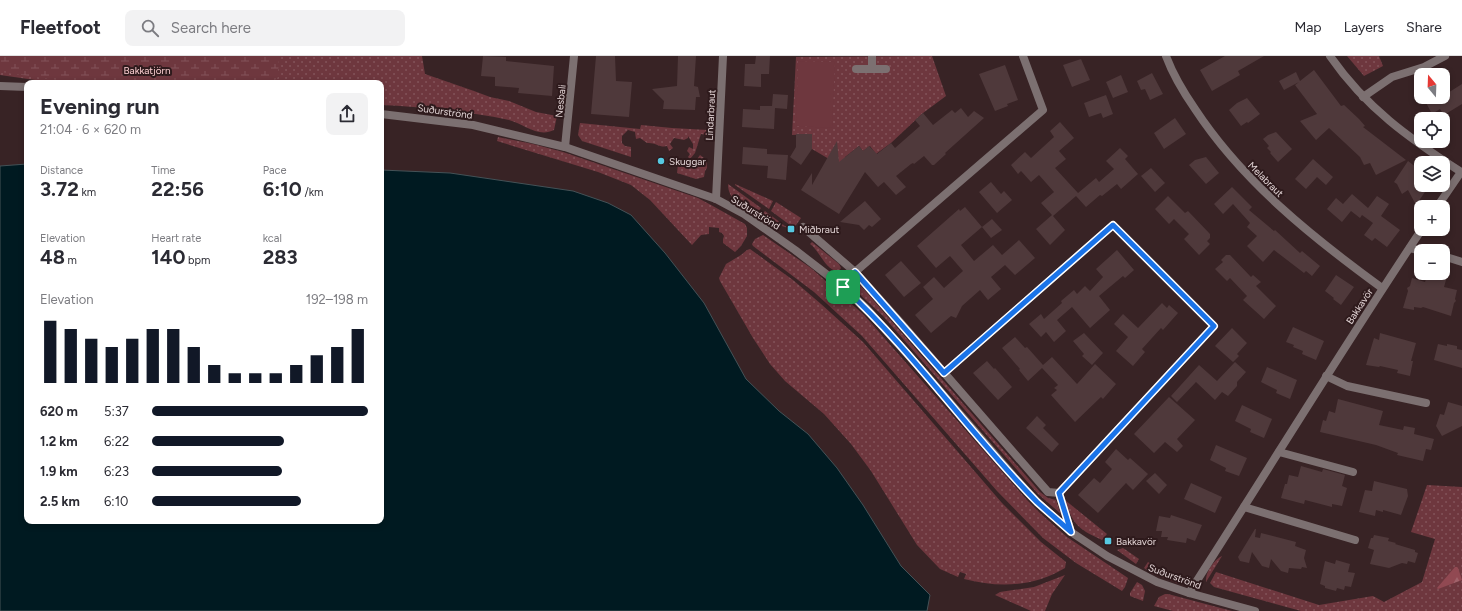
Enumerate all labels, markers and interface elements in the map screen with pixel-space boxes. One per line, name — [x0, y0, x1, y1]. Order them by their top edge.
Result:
search box — [125, 10, 405, 46]
text: Fleetfoot — [20, 16, 101, 39]
icon: search — [139, 17, 161, 39]
text: Search here — [171, 19, 251, 37]
text: Map — [1294, 19, 1322, 36]
text: Layers — [1344, 19, 1384, 36]
text: Share — [1406, 19, 1442, 36]
park label: Bakkatjörn — [123, 64, 171, 77]
north arrow — [1414, 68, 1450, 104]
map controls — [1414, 68, 1450, 280]
street label: Nesbali — [552, 84, 569, 118]
street label: Lindarbraut — [703, 89, 718, 141]
text: Evening run — [40, 93, 160, 120]
button: share — [326, 93, 368, 135]
street label: Suðurströnd — [416, 101, 473, 122]
button: locate — [1414, 112, 1450, 148]
text: 21:04 · 6 × 620 m — [40, 122, 141, 137]
place label: Skuggar — [669, 155, 706, 168]
marker: Skuggar — [656, 156, 666, 166]
button: layers — [1414, 156, 1450, 192]
street label: Melabraut — [1245, 159, 1286, 200]
text: Distance — [40, 164, 83, 177]
text: Time — [151, 164, 175, 177]
text: Pace — [263, 164, 286, 177]
text: 3.72 — [40, 177, 79, 201]
text: 22:56 — [151, 177, 204, 201]
text: 6:10 — [263, 177, 302, 201]
text: km — [79, 186, 96, 199]
text: /km — [302, 186, 323, 199]
street label: Suðurströnd — [729, 192, 783, 233]
button: + — [1414, 200, 1450, 236]
place label: Miðbraut — [799, 223, 840, 236]
marker: Miðbraut — [786, 224, 796, 234]
text: Elevation — [40, 232, 85, 245]
text: Heart rate — [151, 232, 201, 245]
text: kcal — [263, 232, 282, 245]
button: − — [1414, 244, 1450, 280]
text: 48 — [40, 245, 65, 269]
text: 140 — [151, 245, 185, 269]
text: 283 — [263, 245, 298, 269]
text: m — [65, 254, 77, 267]
text: bpm — [185, 254, 210, 267]
pin — [826, 270, 860, 304]
icon: arrive — [832, 276, 854, 298]
street label: Bakkavör — [1343, 285, 1376, 327]
text: Elevation — [40, 292, 93, 307]
text: 192–198 m — [306, 292, 368, 307]
text: 620 m — [40, 404, 78, 419]
text: 5:37 — [104, 404, 129, 419]
text: 1.2 km — [40, 434, 78, 449]
text: 6:22 — [104, 434, 129, 449]
text: 1.9 km — [40, 464, 78, 479]
text: 6:23 — [104, 464, 129, 479]
text: 2.5 km — [40, 494, 80, 509]
text: 6:10 — [104, 494, 128, 509]
place label: Bakkavör — [1116, 535, 1157, 548]
marker: Bakkavör — [1103, 536, 1113, 546]
street label: Suðurströnd — [1146, 561, 1203, 592]

